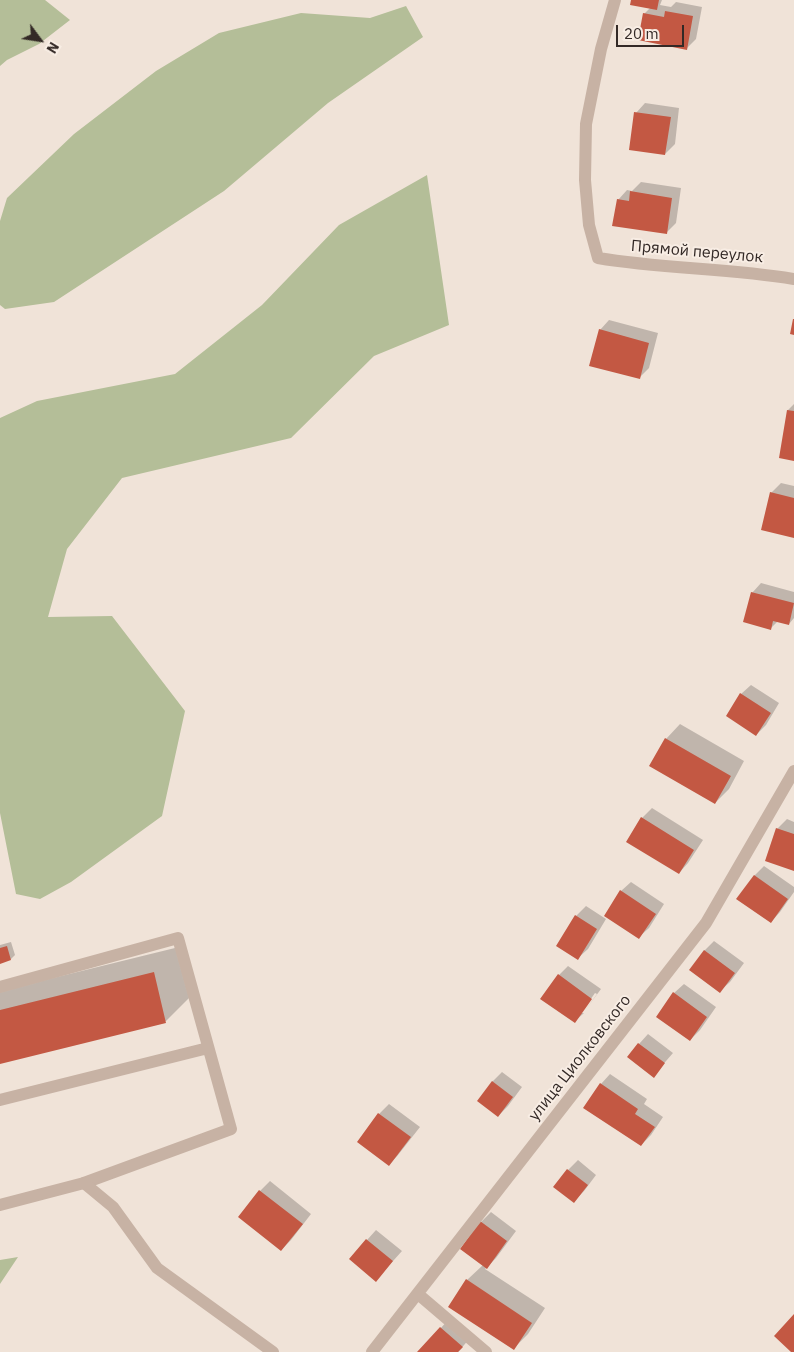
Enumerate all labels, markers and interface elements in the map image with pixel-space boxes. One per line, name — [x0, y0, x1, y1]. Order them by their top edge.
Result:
north arrow — [15, 15, 65, 65]
scale bar — [619, 15, 686, 47]
text: 20 m — [624, 24, 659, 43]
text: N — [43, 39, 63, 57]
street label: Прямой переулок — [630, 237, 764, 267]
street label: улица Циолковского — [525, 991, 635, 1125]

